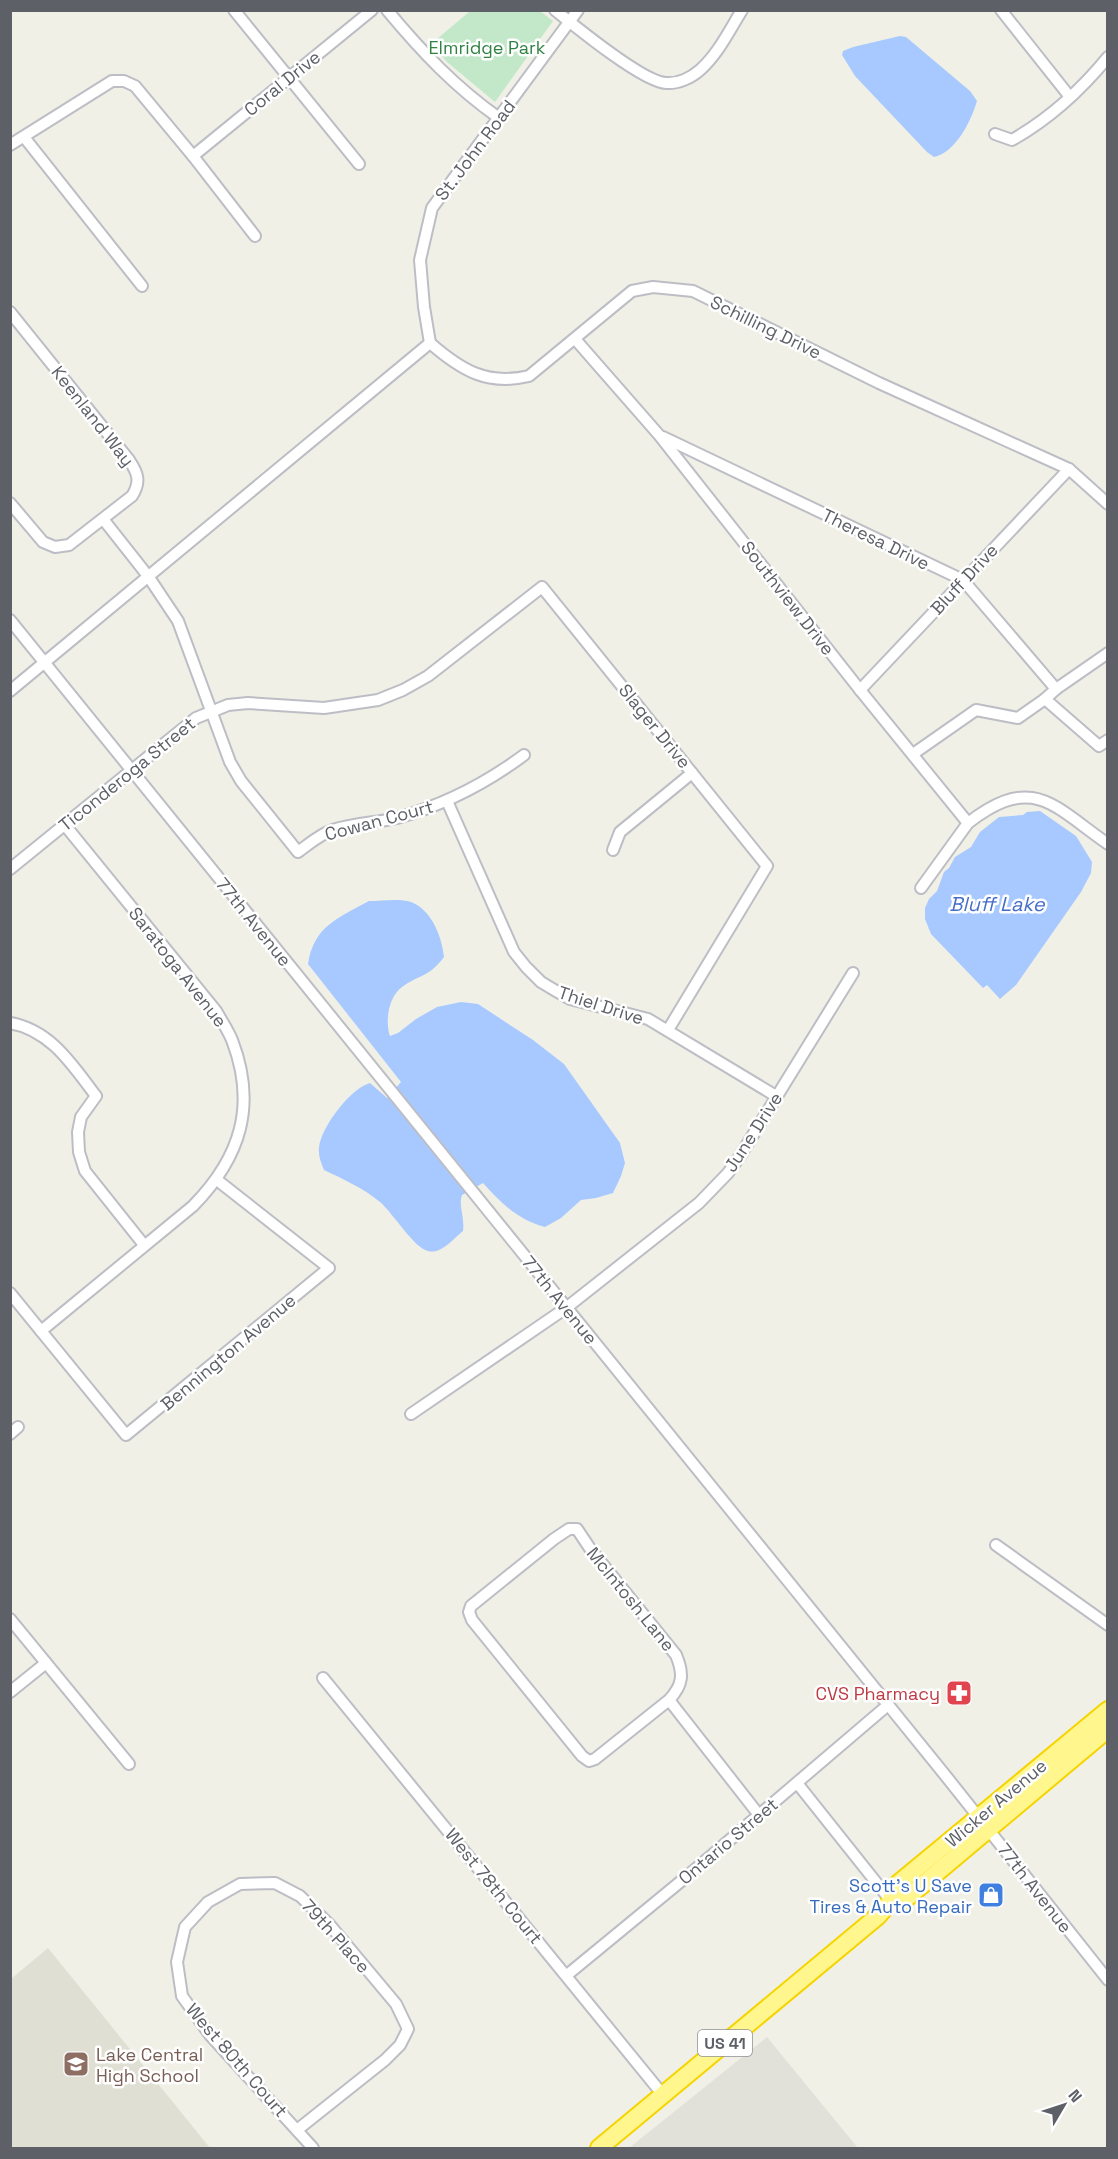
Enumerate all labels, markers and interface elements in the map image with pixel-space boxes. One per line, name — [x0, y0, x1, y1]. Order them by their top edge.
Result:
park label: Elmridge Park — [428, 36, 546, 59]
street label: Coral Drive — [239, 45, 325, 121]
street label: St. John Road — [430, 95, 520, 205]
street label: Schilling Drive — [707, 290, 825, 364]
street label: Keenland Way — [47, 361, 139, 471]
street label: Theresa Drive — [818, 503, 934, 575]
street label: Southview Drive — [736, 536, 840, 660]
street label: Bluff Drive — [925, 539, 1003, 619]
street label: Slager Drive — [614, 679, 696, 773]
street label: Ticonderoga Street — [54, 712, 200, 836]
street label: Cowan Court — [322, 794, 436, 846]
street label: 77th Avenue — [211, 873, 297, 971]
water label: Bluff Lake — [949, 891, 1046, 917]
street label: Saratoga Avenue — [124, 902, 232, 1032]
street label: Thiel Drive — [555, 980, 647, 1030]
street label: June Drive — [719, 1088, 787, 1176]
street label: 77th Avenue — [517, 1251, 603, 1349]
street label: Bennington Avenue — [156, 1289, 300, 1415]
street label: Mclntosh Lane — [582, 1542, 680, 1656]
pharmacy icon: CVS Pharmacy — [944, 1678, 974, 1708]
place label: CVS Pharmacy — [816, 1682, 940, 1705]
street label: Wicker Avenue — [941, 1754, 1051, 1852]
street label: Ontario Street — [673, 1793, 783, 1889]
street label: West 78th Court — [440, 1823, 548, 1949]
street label: 77th Avenue — [993, 1839, 1077, 1937]
place label: Scott's U Save Tires & Auto Repair — [809, 1874, 972, 1918]
shop icon: Scott's U Save Tires & Auto Repair — [976, 1880, 1006, 1910]
street label: 79th Place — [297, 1894, 375, 1978]
street label: West 80th Court — [181, 1998, 293, 2122]
road number: US 41 — [698, 2030, 752, 2056]
place label: Lake Central High School — [96, 2043, 203, 2087]
school or university icon: Lake Central High School — [61, 2049, 91, 2079]
north arrow — [1034, 2075, 1094, 2135]
text: N — [1064, 2085, 1087, 2107]

